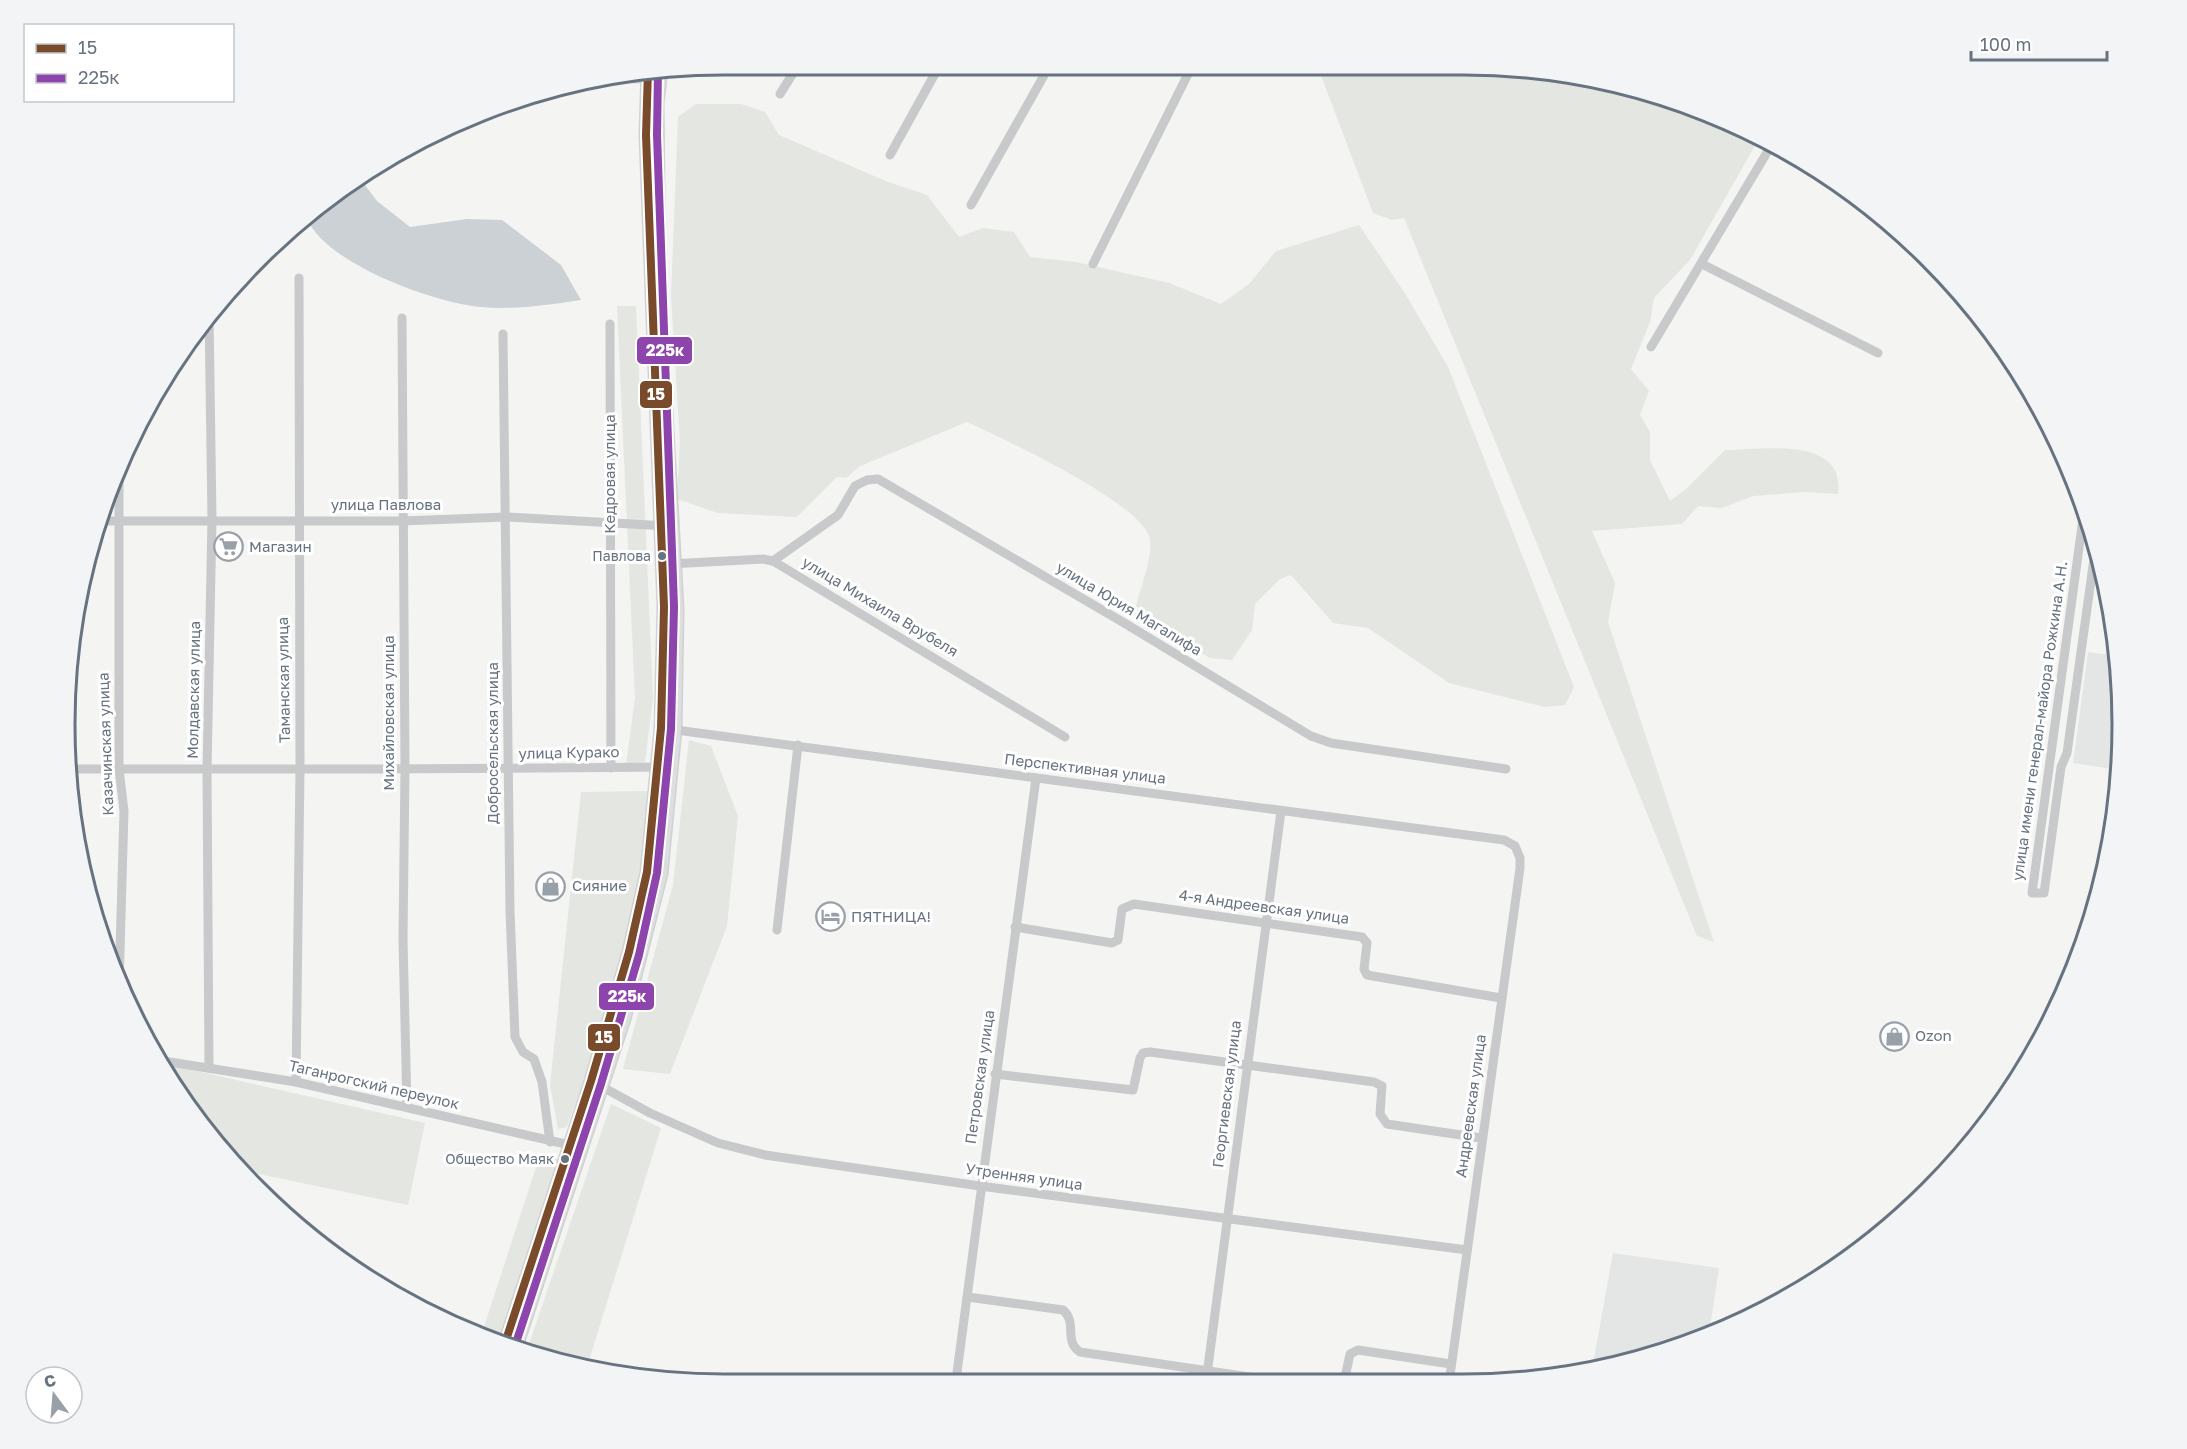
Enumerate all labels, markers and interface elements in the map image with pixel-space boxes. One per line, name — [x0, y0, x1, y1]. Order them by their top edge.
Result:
legend — [24, 24, 234, 102]
scale bar — [1971, 24, 2108, 62]
text: 100 m — [1980, 33, 2031, 55]
text: 15 — [78, 36, 97, 58]
text: 225к — [78, 66, 120, 88]
line badge: 225к — [636, 336, 693, 365]
text: 225к — [646, 340, 685, 360]
line badge: 15 — [639, 380, 673, 409]
text: 15 — [647, 384, 665, 404]
street label: Кедровая улица — [600, 414, 618, 534]
street label: улица Павлова — [331, 495, 441, 513]
supermarket icon: Магазин — [212, 531, 244, 563]
place label: Магазин — [249, 537, 312, 555]
place label: Павлова — [592, 547, 651, 564]
marker: Павлова — [656, 550, 668, 562]
street label: улица Михаила Врубеля — [799, 552, 962, 660]
street label: улица Юрия Магалифа — [1053, 558, 1206, 659]
street label: улица имени генерал-майора Рожкина А.Н. — [2008, 560, 2070, 882]
street label: Таманская улица — [273, 617, 293, 743]
street label: Молдавская улица — [183, 621, 203, 759]
street label: Михайловская улица — [379, 635, 397, 791]
street label: Добросельская улица — [483, 662, 501, 824]
street label: Казачинская улица — [94, 672, 116, 816]
street label: улица Курако — [518, 742, 620, 762]
street label: Перспективная улица — [1003, 749, 1167, 787]
shop icon: Сияние — [535, 870, 567, 902]
place label: Сияние — [572, 876, 627, 894]
street label: 4-я Андреевская улица — [1178, 885, 1351, 927]
hotel icon: ПЯТНИЦА! — [814, 901, 846, 933]
place label: ПЯТНИЦА! — [851, 907, 931, 925]
line badge: 225к — [598, 982, 655, 1011]
text: 225к — [608, 986, 647, 1006]
street label: Петровская улица — [961, 1009, 997, 1145]
street label: Георгиевская улица — [1208, 1019, 1244, 1169]
shop icon: Ozon — [1878, 1020, 1910, 1052]
line badge: 15 — [587, 1023, 621, 1052]
place label: Ozon — [1915, 1026, 1952, 1044]
text: 15 — [595, 1027, 613, 1047]
street label: Андреевская улица — [1451, 1033, 1489, 1179]
street label: Таганрогский переулок — [287, 1056, 462, 1112]
place label: Общество Маяк — [445, 1150, 554, 1167]
marker: Общество Маяк — [559, 1153, 571, 1165]
street label: Утренняя улица — [964, 1159, 1084, 1193]
north arrow — [24, 1365, 84, 1425]
text: С — [42, 1369, 58, 1392]

